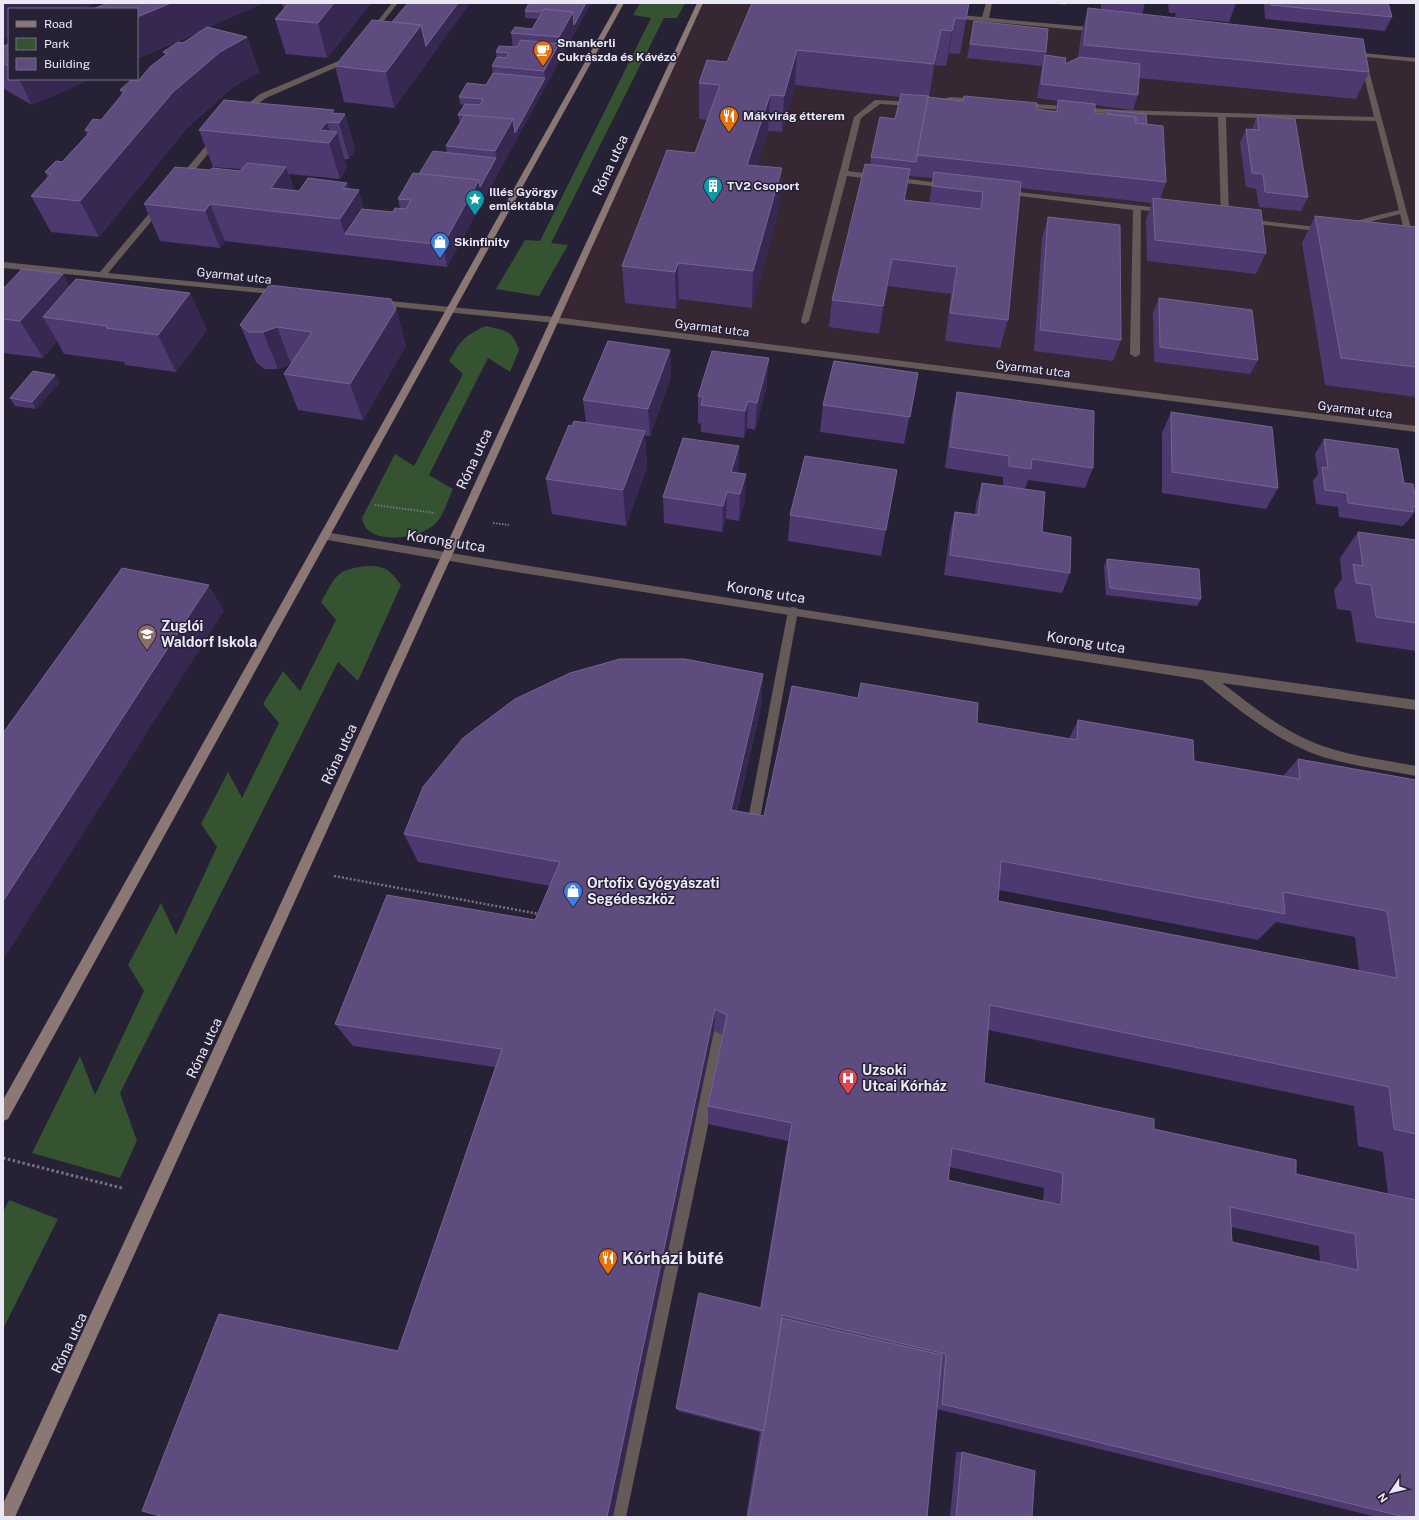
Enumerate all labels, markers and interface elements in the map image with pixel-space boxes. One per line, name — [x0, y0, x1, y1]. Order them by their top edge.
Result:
legend — [8, 8, 138, 80]
text: Road — [44, 17, 72, 31]
place label: Smankerli Cukrászda és Kávézó — [557, 36, 677, 64]
text: Park — [44, 37, 70, 51]
cafe icon: Smankerli Cukrászda és Kávézó — [532, 39, 554, 67]
text: Building — [44, 57, 90, 71]
restaurant icon: Mákvirág étterem — [718, 105, 740, 133]
place label: Mákvirág étterem — [743, 109, 845, 123]
street label: Róna utca — [589, 132, 631, 198]
building icon: TV2 Csoport — [702, 175, 724, 203]
place label: TV2 Csoport — [727, 179, 799, 193]
place label: Illés György emléktábla — [489, 185, 558, 213]
place icon: Illés György emléktábla — [464, 188, 486, 216]
shop icon: Skinfinity — [429, 231, 451, 259]
place label: Skinfinity — [454, 235, 510, 249]
street label: Gyarmat utca — [196, 265, 272, 287]
street label: Gyarmat utca — [674, 316, 750, 340]
street label: Gyarmat utca — [995, 357, 1071, 381]
street label: Gyarmat utca — [1317, 398, 1393, 422]
street label: Róna utca — [453, 426, 495, 492]
street label: Korong utca — [406, 527, 486, 555]
street label: Korong utca — [726, 578, 806, 606]
place label: Zuglói Waldorf Iskola — [161, 618, 257, 650]
school or university icon: Zuglói Waldorf Iskola — [136, 623, 158, 651]
street label: Korong utca — [1046, 628, 1126, 656]
street label: Róna utca — [318, 721, 360, 787]
place label: Ortofix Gyógyászati Segédeszköz — [587, 875, 720, 907]
shop icon: Ortofix Gyógyászati Segédeszköz — [562, 880, 584, 908]
street label: Róna utca — [183, 1015, 225, 1081]
place label: Uzsoki Utcai Kórház — [862, 1062, 947, 1094]
hospital icon: Uzsoki Utcai Kórház — [837, 1067, 859, 1095]
restaurant icon: Kórházi büfé — [597, 1247, 619, 1275]
place label: Kórházi büfé — [622, 1248, 724, 1268]
street label: Róna utca — [48, 1310, 90, 1376]
north arrow — [1371, 1472, 1411, 1512]
text: N — [1375, 1491, 1390, 1505]

